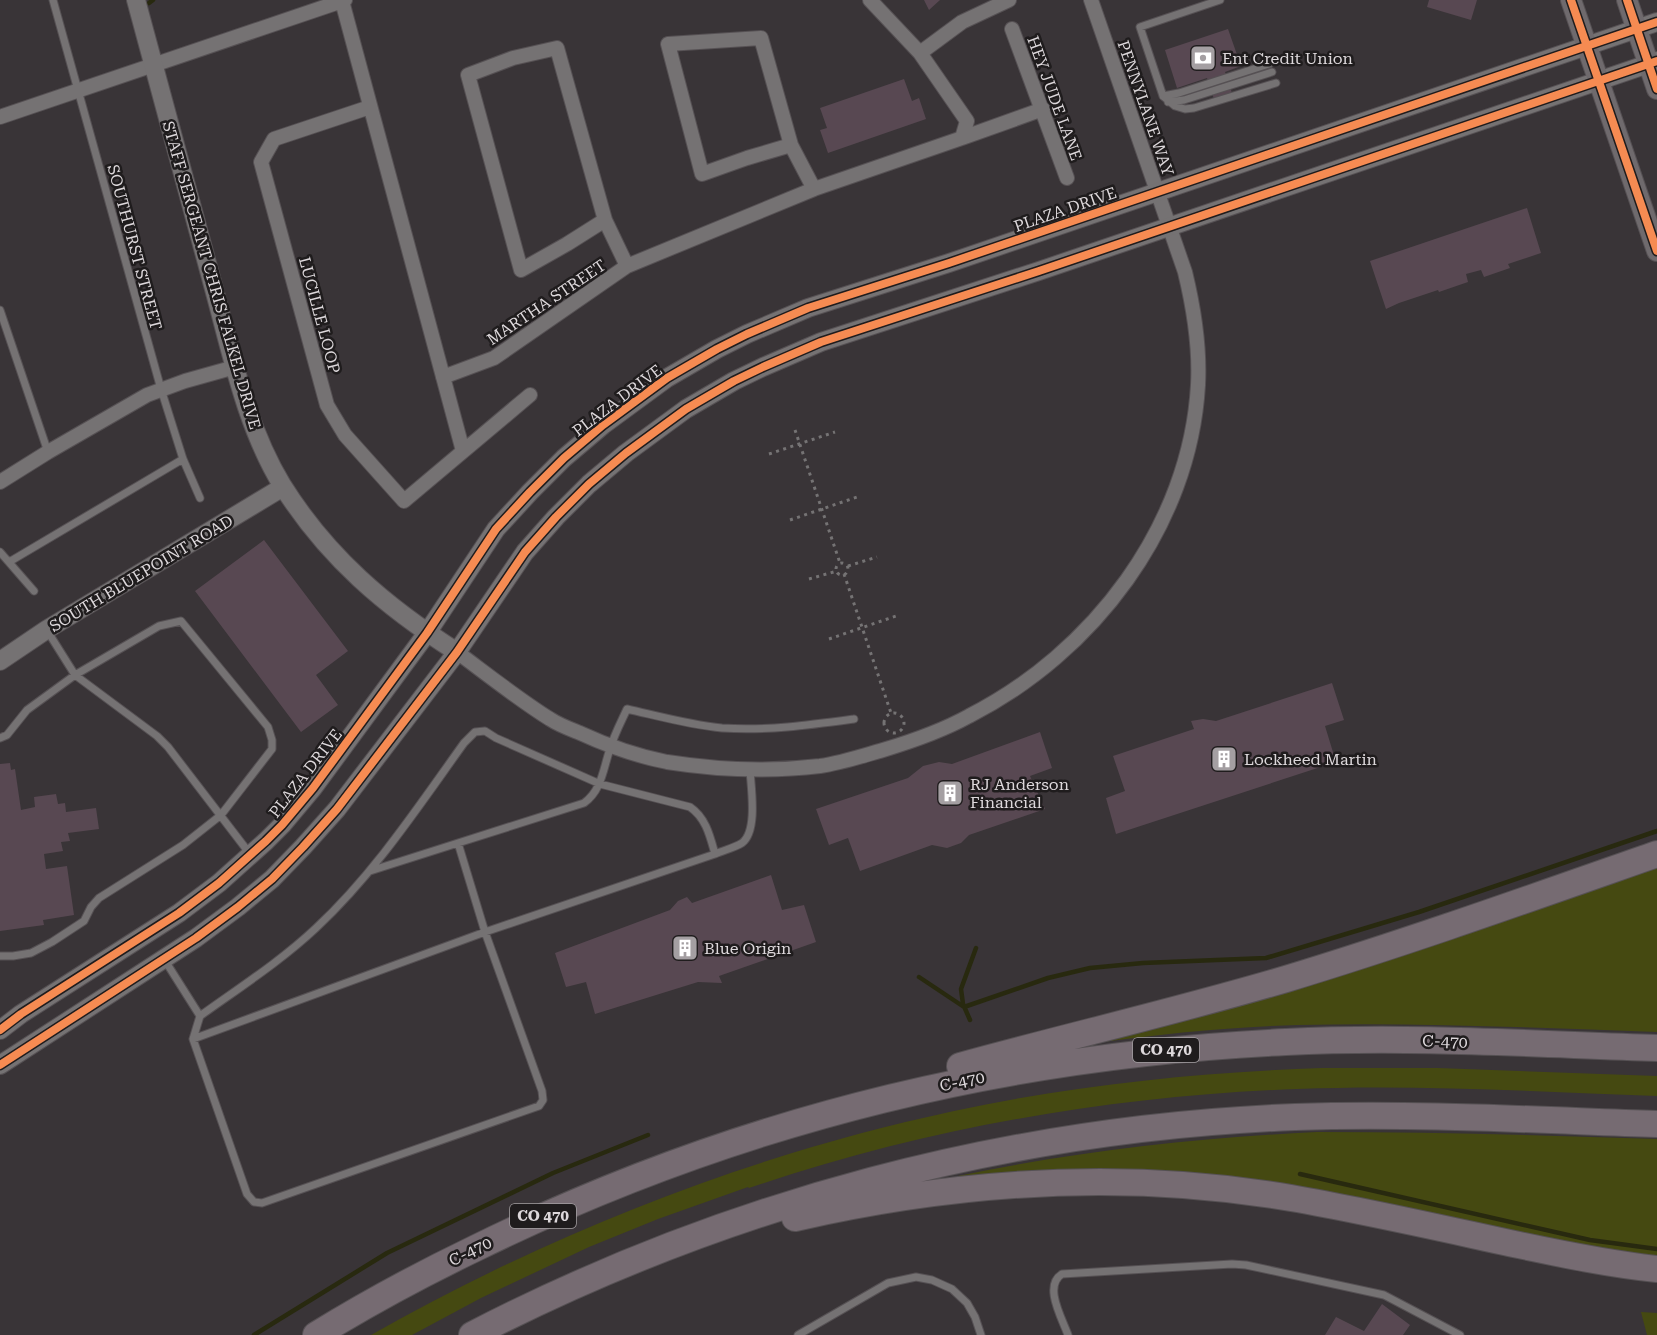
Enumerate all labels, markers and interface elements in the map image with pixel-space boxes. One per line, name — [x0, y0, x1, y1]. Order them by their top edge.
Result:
street label: HEY JUDE LANE — [1023, 33, 1086, 163]
street label: PENNYLANE WAY — [1113, 38, 1178, 179]
bank icon: Ent Credit Union — [1188, 43, 1218, 73]
place label: Ent Credit Union — [1222, 49, 1353, 68]
street label: STAFF SERGEANT CHRIS FALKEL DRIVE — [158, 119, 265, 431]
street label: SOUTHURST STREET — [103, 162, 166, 332]
street label: PLAZA DRIVE — [1011, 183, 1119, 236]
street label: LUCILLE LOOP — [295, 255, 344, 375]
street label: MARTHA STREET — [483, 255, 609, 349]
street label: PLAZA DRIVE — [569, 360, 666, 440]
street label: SOUTH BLUEPOINT ROAD — [46, 511, 237, 636]
street label: PLAZA DRIVE — [265, 725, 346, 821]
building icon: Lockheed Martin — [1209, 744, 1239, 774]
place label: Lockheed Martin — [1244, 750, 1377, 769]
place label: RJ Anderson Financial — [970, 775, 1069, 812]
building icon: RJ Anderson Financial — [935, 778, 965, 808]
building icon: Blue Origin — [670, 933, 700, 963]
place label: Blue Origin — [704, 939, 791, 958]
street label: C-470 — [1422, 1031, 1468, 1052]
road number: CO 470 — [1133, 1038, 1199, 1062]
street label: C-470 — [938, 1067, 986, 1096]
road number: CO 470 — [510, 1204, 576, 1228]
street label: C-470 — [446, 1233, 495, 1270]

